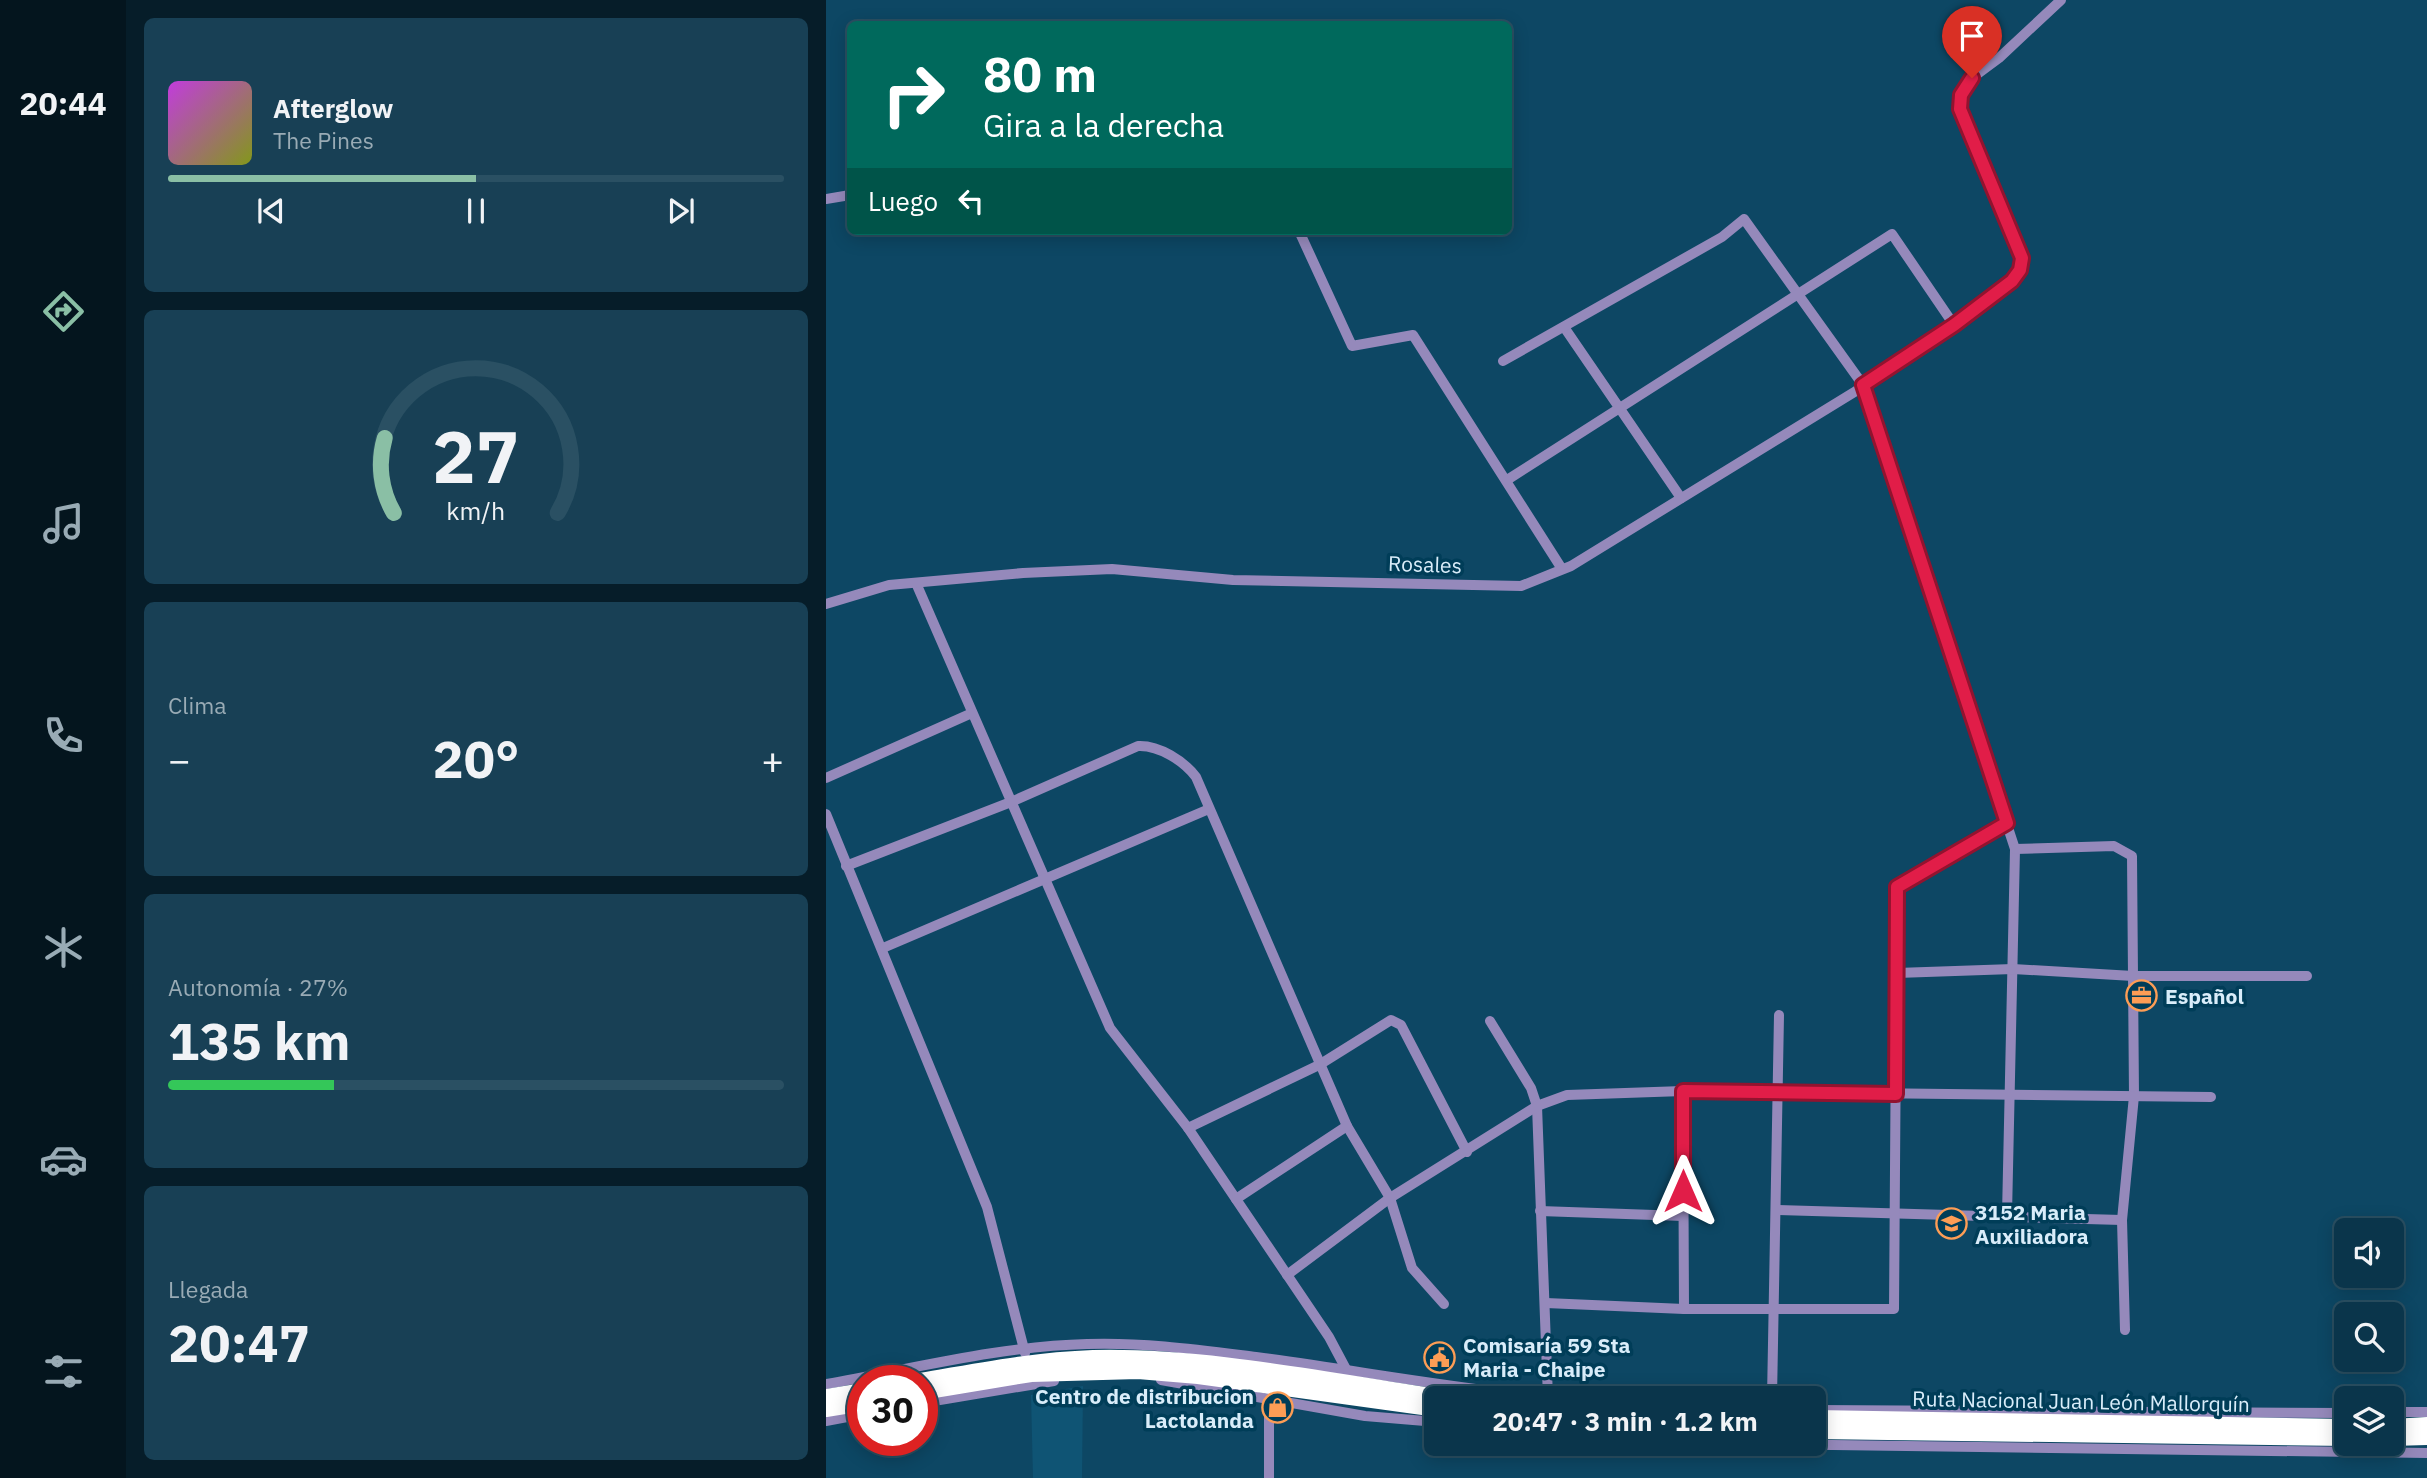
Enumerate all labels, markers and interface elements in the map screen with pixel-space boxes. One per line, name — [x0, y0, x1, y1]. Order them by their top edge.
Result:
pin — [1942, 6, 2002, 78]
icon: arrive — [1953, 17, 1991, 55]
text: 80 m — [983, 42, 1097, 105]
icon: right — [868, 49, 959, 140]
text: 20:44 — [19, 82, 107, 124]
text: Afterglow — [273, 91, 393, 125]
text: Gira a la derecha — [983, 104, 1224, 146]
text: The Pines — [273, 125, 374, 155]
icon: left — [952, 182, 990, 220]
text: Luego — [868, 184, 938, 218]
icon: previous — [252, 192, 290, 230]
icon: pause — [457, 192, 495, 230]
icon: next — [662, 192, 700, 230]
icon: directions — [39, 287, 88, 336]
text: 27 — [432, 408, 520, 503]
text: km/h — [447, 494, 505, 527]
icon: music — [39, 499, 88, 548]
street label: Rosales — [1388, 549, 1462, 579]
text: Clima — [168, 690, 227, 720]
icon: phone — [39, 711, 88, 760]
text: 20° — [433, 725, 519, 792]
text: − — [168, 735, 191, 784]
text: + — [761, 735, 784, 784]
icon: climate — [39, 923, 88, 972]
text: Autonomía · 27% — [168, 972, 348, 1002]
office icon: Español — [2125, 979, 2159, 1013]
place label: Español — [2165, 982, 2244, 1010]
text: 135 km — [168, 1007, 350, 1074]
icon: car — [39, 1135, 88, 1184]
position arrow — [1646, 1154, 1720, 1228]
place label: 3152 Maria Auxiliadora — [1975, 1198, 2089, 1250]
school or university icon: 3152 Maria Auxiliadora — [1935, 1207, 1969, 1241]
map controls — [2334, 1218, 2404, 1456]
button: sound — [2334, 1218, 2404, 1288]
text: Llegada — [168, 1274, 248, 1304]
button: search — [2334, 1302, 2404, 1372]
text: 20:47 — [168, 1309, 310, 1376]
place label: Comisaría 59 Sta Maria - Chaipe — [1463, 1331, 1630, 1383]
public building icon: Comisaría 59 Sta Maria - Chaipe — [1423, 1340, 1457, 1374]
icon: filters — [39, 1347, 88, 1396]
speed limit sign: 30 — [847, 1365, 938, 1456]
place label: Centro de distribucion Lactolanda — [1035, 1382, 1254, 1434]
street label: Ruta Nacional Juan León Mallorquín — [1912, 1384, 2250, 1418]
button: layers — [2334, 1386, 2404, 1456]
shop icon: Centro de distribucion Lactolanda — [1260, 1391, 1294, 1425]
text: 20:47 · 3 min · 1.2 km — [1492, 1404, 1758, 1438]

